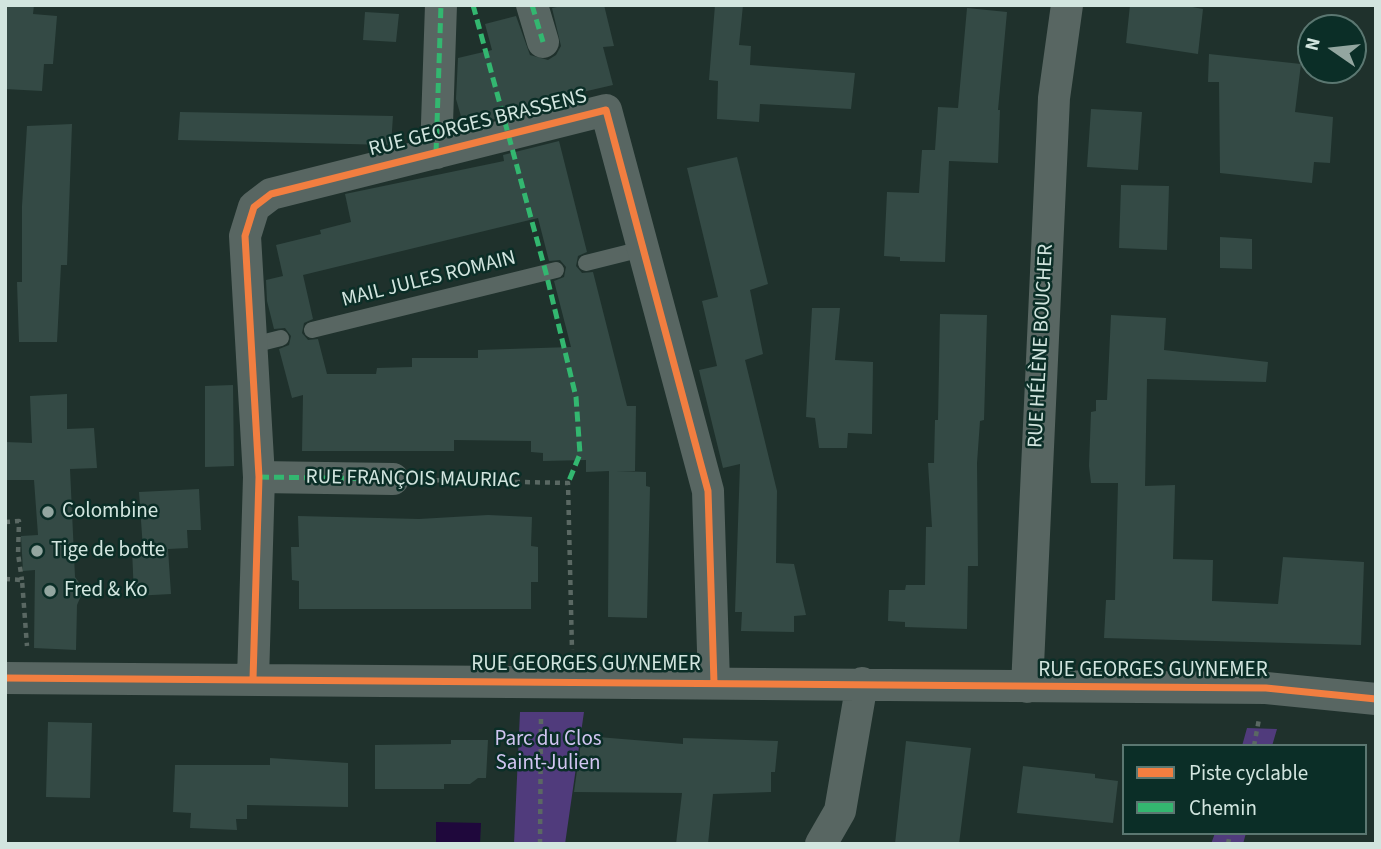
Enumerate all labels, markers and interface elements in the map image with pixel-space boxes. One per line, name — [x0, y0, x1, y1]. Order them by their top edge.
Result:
north arrow — [1297, 14, 1367, 84]
text: N — [1298, 35, 1328, 54]
street label: RUE GEORGES BRASSENS — [366, 85, 590, 163]
street label: RUE HÉLÈNE BOUCHER — [1024, 243, 1060, 449]
street label: MAIL JULES ROMAIN — [339, 246, 519, 314]
street label: RUE FRANÇOIS MAURIAC — [305, 466, 521, 494]
place label: Colombine — [62, 499, 158, 525]
marker: Colombine — [40, 504, 56, 520]
place label: Tige de botte — [51, 538, 165, 564]
marker: Tige de botte — [29, 543, 45, 559]
place label: Fred & Ko — [64, 578, 148, 604]
marker: Fred & Ko — [42, 583, 58, 599]
street label: RUE GEORGES GUYNEMER — [471, 652, 701, 678]
street label: RUE GEORGES GUYNEMER — [1038, 658, 1268, 684]
park label: Parc du Clos Saint-Julien — [494, 727, 602, 777]
legend — [1122, 744, 1367, 835]
text: Piste cyclable — [1189, 758, 1308, 788]
text: Chemin — [1189, 793, 1257, 823]

